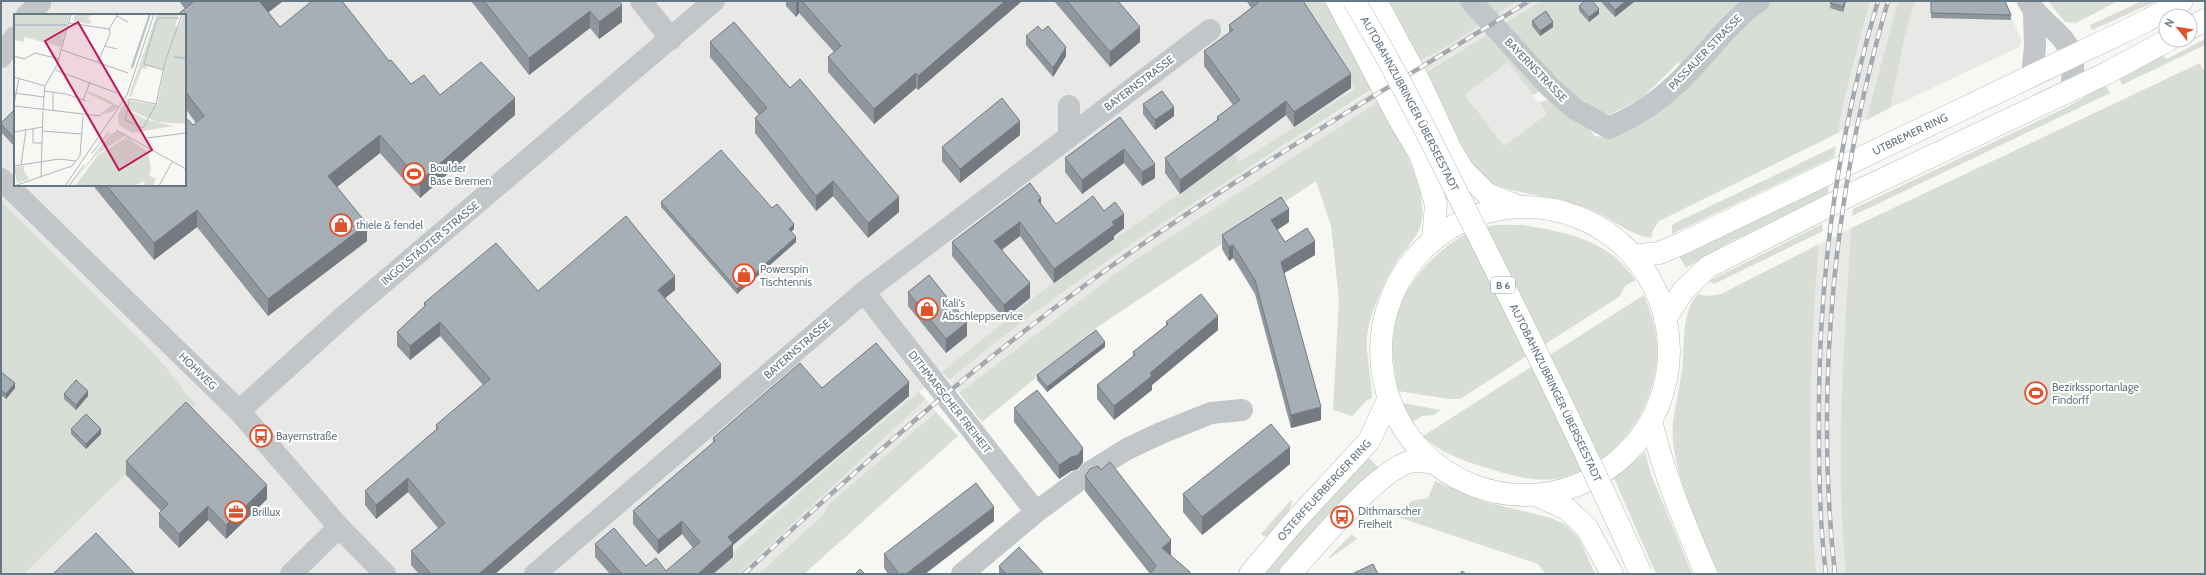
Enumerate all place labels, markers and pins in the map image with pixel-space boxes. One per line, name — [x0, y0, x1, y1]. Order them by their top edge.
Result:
sports icon: Boulder Base Bremen — [401, 161, 427, 187]
place label: Boulder Base Bremen — [430, 161, 491, 188]
shop icon: thiele & fendel — [328, 212, 354, 238]
place label: thiele & fendel — [356, 218, 424, 232]
shop icon: Powerspin Tischtennis — [731, 262, 757, 288]
place label: Powerspin Tischtennis — [760, 262, 812, 289]
shop icon: Kali's Abschleppservice — [914, 296, 940, 322]
place label: Kali's Abschleppservice — [942, 296, 1023, 323]
sports icon: Bezirkssportanlage Findorff — [2023, 380, 2049, 406]
place label: Bezirkssportanlage Findorff — [2052, 380, 2139, 407]
bus stop icon: Bayernstraße — [248, 423, 274, 449]
place label: Bayernstraße — [276, 429, 338, 443]
office icon: Brillux — [223, 499, 249, 525]
bus stop icon: Dithmarscher Freiheit — [1329, 504, 1355, 530]
place label: Dithmarscher Freiheit — [1358, 504, 1421, 531]
place label: Brillux — [252, 505, 281, 519]

